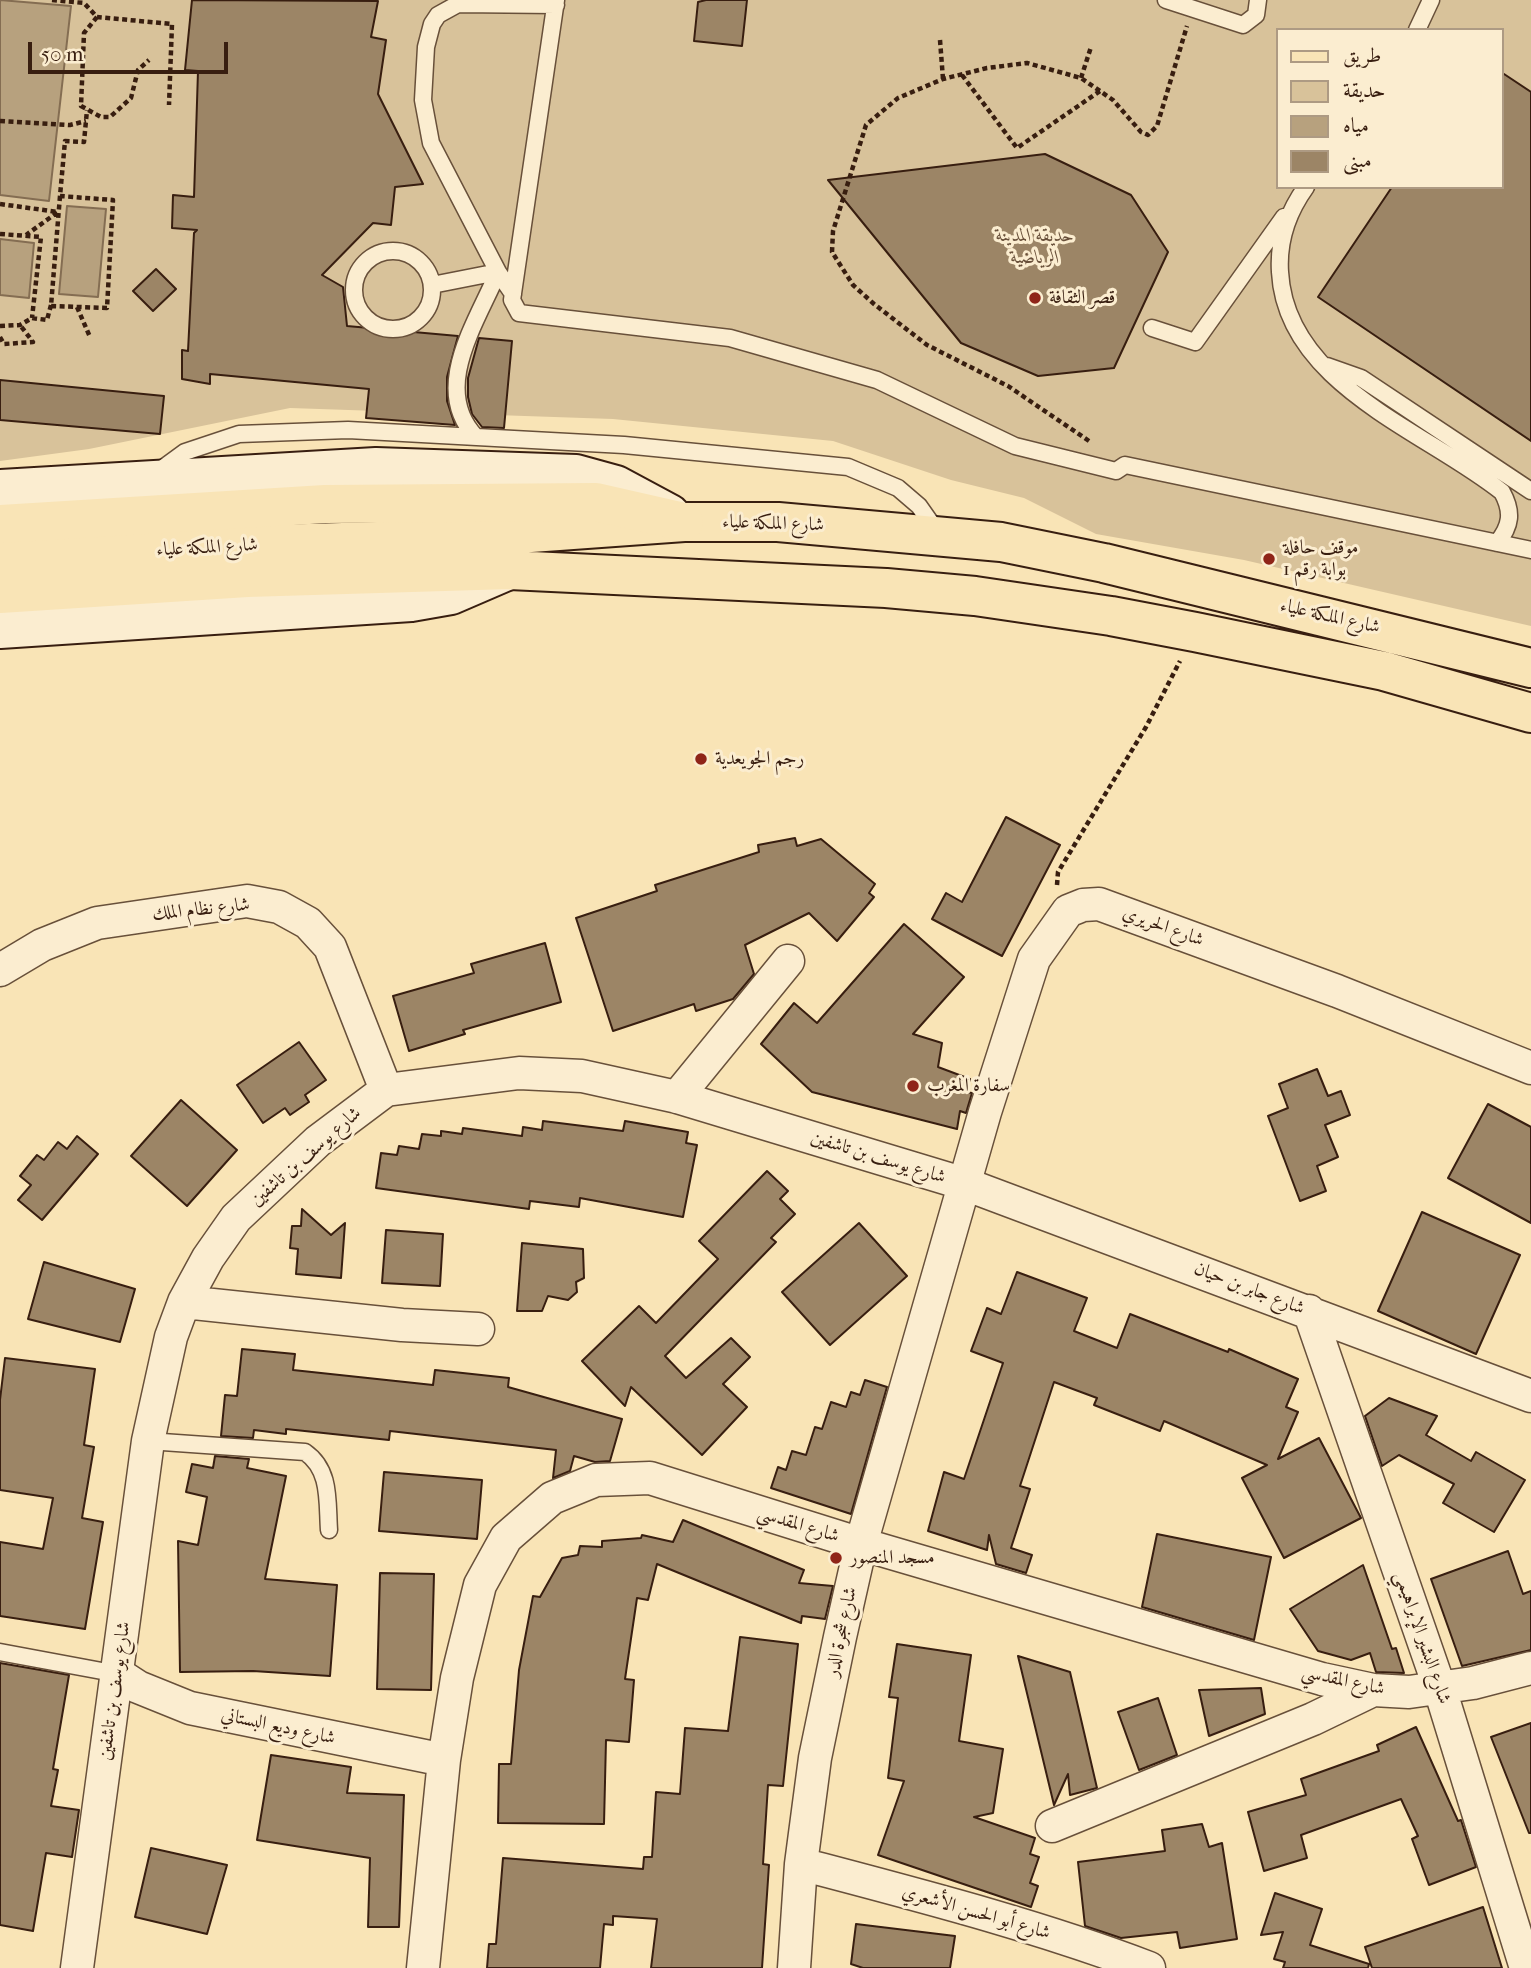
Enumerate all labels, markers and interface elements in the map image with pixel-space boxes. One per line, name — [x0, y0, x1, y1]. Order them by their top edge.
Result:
scale bar — [32, 28, 231, 72]
legend — [1276, 28, 1503, 189]
text: 50 m — [41, 42, 84, 66]
text: طريق — [1343, 43, 1381, 67]
text: حديقة — [1343, 78, 1386, 102]
text: مياه — [1343, 113, 1369, 137]
text: مبنى — [1343, 148, 1372, 172]
park label: حديقة المدينة الرياضية — [996, 225, 1074, 269]
place label: قصر الثقافة — [1049, 287, 1115, 309]
marker: قصر الثقافة — [1027, 290, 1043, 306]
street label: شارع الملكة علياء — [722, 511, 824, 537]
street label: شارع الملكة علياء — [156, 534, 258, 562]
place label: موقف حافلة بوابة رقم 1 — [1283, 537, 1358, 581]
marker: موقف حافلة بوابة رقم 1 — [1261, 551, 1277, 567]
street label: شارع الملكة علياء — [1278, 594, 1382, 640]
place label: رجم الجويعدية — [715, 748, 804, 770]
marker: رجم الجويعدية — [693, 751, 709, 767]
street label: شارع نظام الملك — [151, 894, 251, 926]
street label: شارع الحريري — [1119, 902, 1207, 952]
place label: سفارة المغرب — [927, 1075, 1010, 1097]
marker: سفارة المغرب — [905, 1078, 921, 1094]
street label: شارع يوسف بن تاشفين — [246, 1103, 366, 1211]
street label: شارع يوسف بن تاشفين — [808, 1127, 948, 1189]
street label: شارع جابر بن حيان — [1190, 1257, 1308, 1321]
street label: شارع المقدسي — [754, 1502, 842, 1548]
place label: مسجد المنصور — [850, 1547, 935, 1569]
marker: مسجد المنصور — [828, 1550, 844, 1566]
street label: شارع البشير الإبراهيمي — [1389, 1569, 1455, 1707]
street label: شارع شجرة الدر — [821, 1585, 863, 1679]
street label: شارع يوسف بن تاشفين — [94, 1620, 136, 1762]
street label: شارع المقدسي — [1299, 1661, 1387, 1701]
street label: شارع وديع البستاني — [219, 1704, 337, 1750]
street label: شارع أبو الحسن الأشعري — [899, 1881, 1053, 1945]

